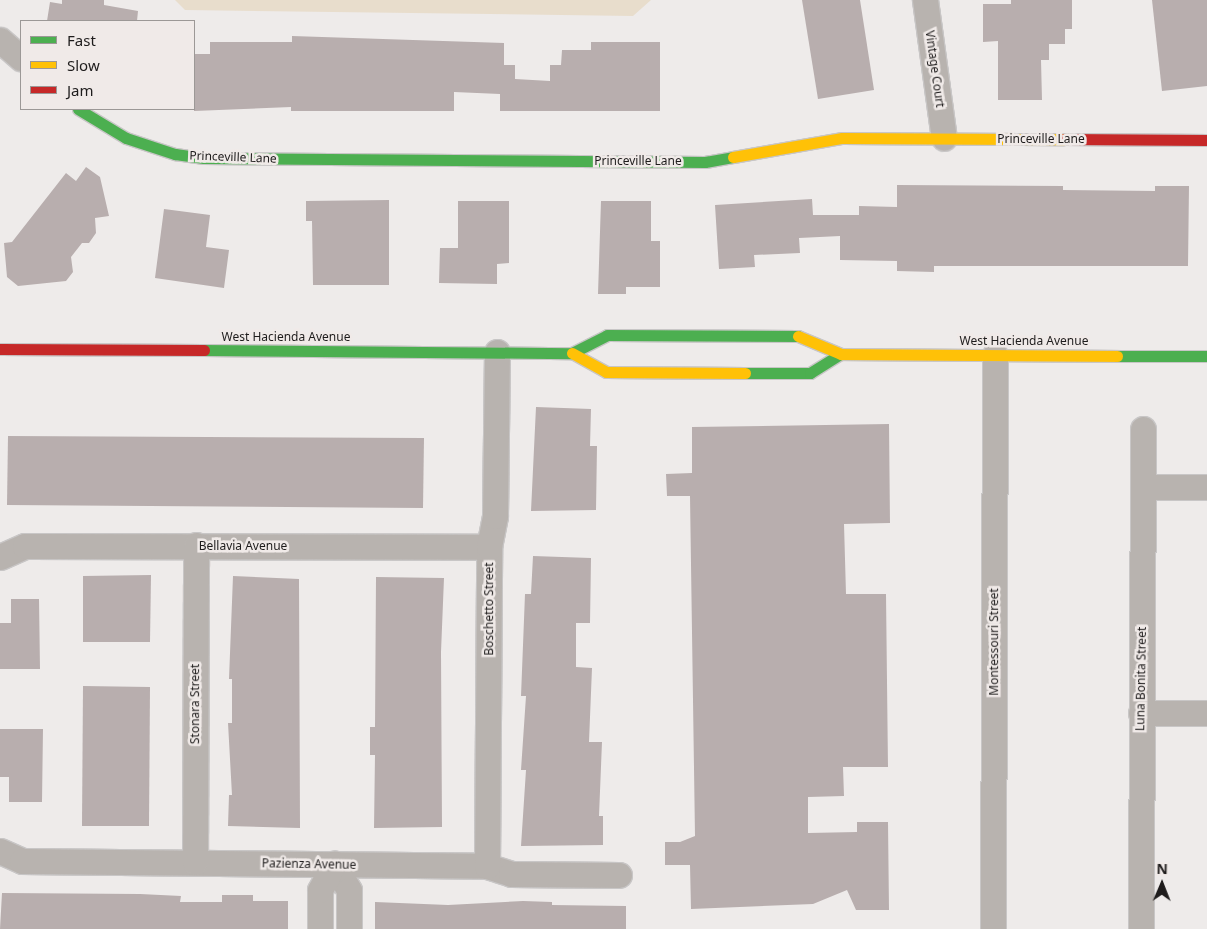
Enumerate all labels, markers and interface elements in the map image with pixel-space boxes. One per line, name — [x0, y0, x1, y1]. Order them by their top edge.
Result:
legend — [20, 20, 195, 110]
text: Fast — [67, 30, 96, 50]
street label: Vintage Court — [922, 30, 948, 108]
text: Slow — [67, 55, 100, 75]
text: Jam — [67, 80, 94, 100]
street label: Princeville Lane — [997, 132, 1085, 146]
street label: Princeville Lane — [189, 148, 277, 166]
street label: Princeville Lane — [594, 154, 682, 168]
street label: West Hacienda Avenue — [222, 330, 350, 344]
street label: West Hacienda Avenue — [960, 334, 1088, 348]
street label: Bellavia Avenue — [199, 539, 287, 553]
street label: Boschetto Street — [482, 562, 496, 656]
street label: Montessouri Street — [987, 588, 1001, 696]
street label: Luna Bonita Street — [1133, 627, 1149, 731]
street label: Stonara Street — [188, 664, 202, 744]
street label: Pazienza Avenue — [262, 856, 356, 872]
north arrow — [1137, 859, 1187, 909]
text: N — [1156, 859, 1168, 878]

